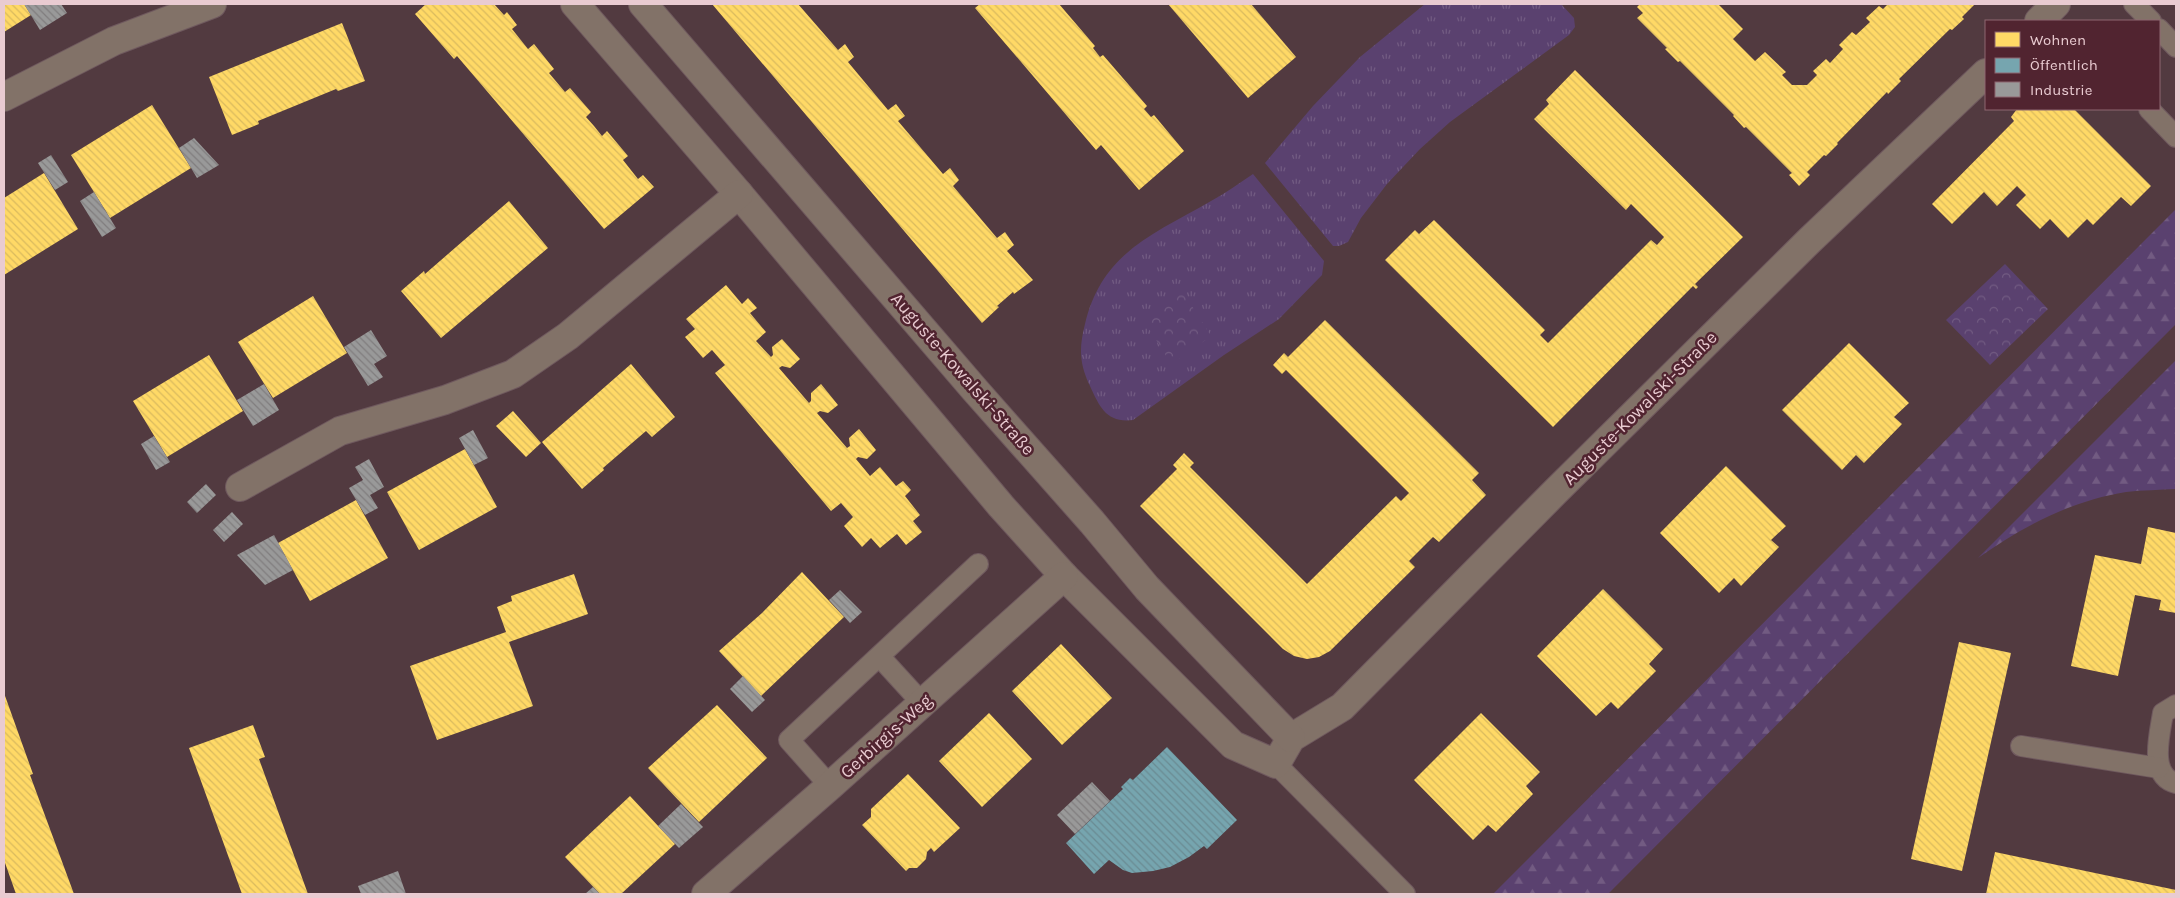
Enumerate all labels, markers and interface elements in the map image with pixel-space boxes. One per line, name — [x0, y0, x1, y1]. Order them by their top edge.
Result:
legend — [1985, 20, 2160, 110]
text: Wohnen — [2030, 31, 2086, 49]
text: Öffentlich — [2030, 56, 2098, 74]
text: Industrie — [2030, 81, 2092, 99]
street label: Auguste-Kowalski-Straße — [886, 288, 1040, 460]
street label: Auguste-Kowalski-Straße — [1559, 327, 1721, 489]
street label: Gerbirgis-Weg — [836, 689, 936, 783]

